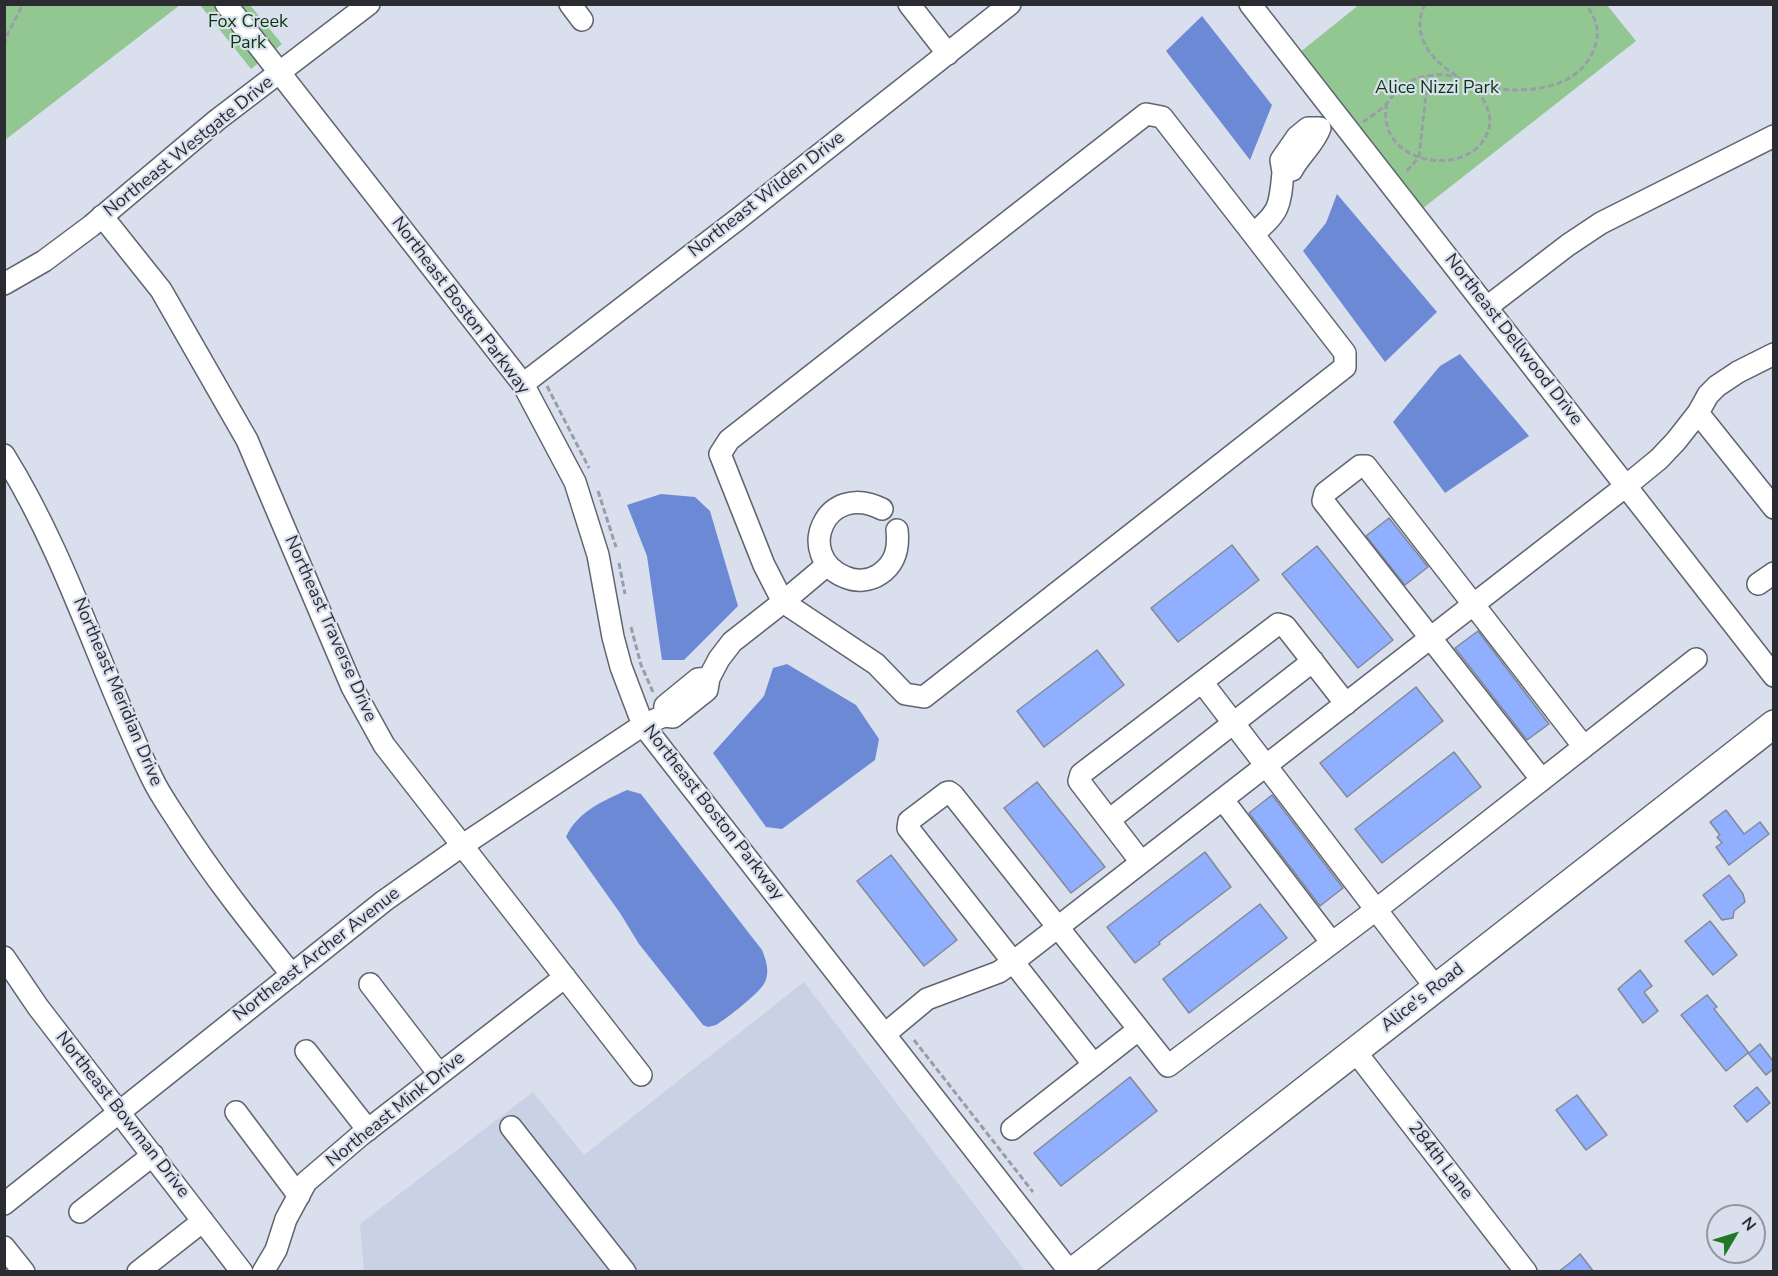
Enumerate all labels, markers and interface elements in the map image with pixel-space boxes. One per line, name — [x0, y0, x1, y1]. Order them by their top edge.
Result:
park label: Fox Creek Park — [208, 12, 288, 54]
street label: Northeast Westgate Drive — [100, 72, 278, 222]
park label: Alice Nizzi Park — [1375, 78, 1499, 100]
street label: Northeast Wilden Drive — [685, 127, 849, 263]
street label: Northeast Boston Parkway — [386, 213, 534, 399]
street label: Northeast Dellwood Drive — [1439, 250, 1587, 430]
street label: Northeast Traverse Drive — [279, 533, 381, 725]
street label: Northeast Meridian Drive — [67, 594, 167, 790]
street label: Northeast Boston Parkway — [638, 721, 788, 905]
street label: Northeast Archer Avenue — [229, 883, 405, 1027]
street label: Alice's Road — [1377, 959, 1469, 1037]
street label: Northeast Bowman Drive — [50, 1028, 194, 1202]
street label: Northeast Mink Drive — [323, 1048, 469, 1172]
street label: 284th Lane — [1403, 1118, 1477, 1204]
north arrow — [1706, 1204, 1766, 1264]
text: N — [1736, 1213, 1761, 1236]

